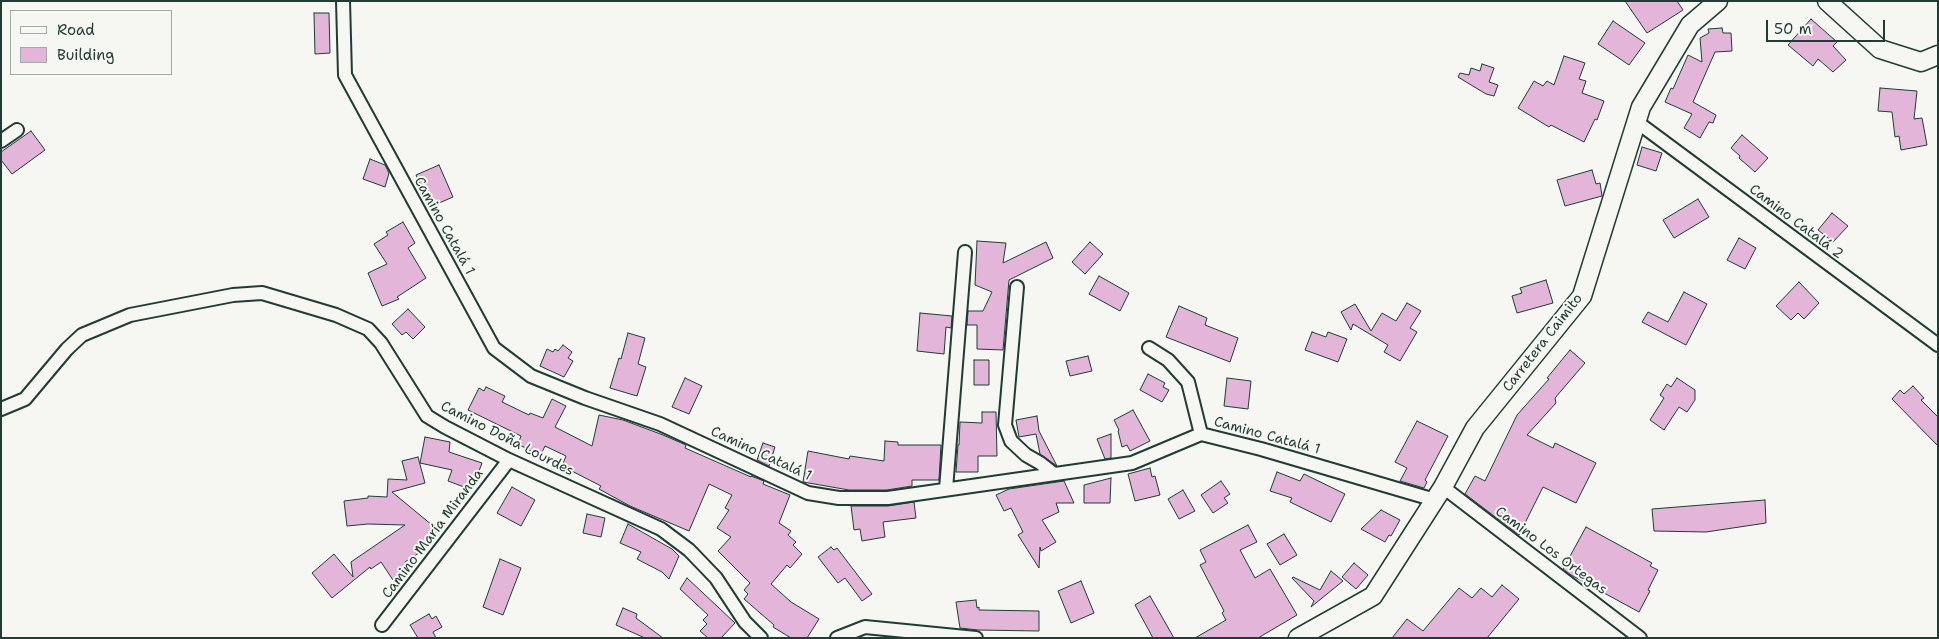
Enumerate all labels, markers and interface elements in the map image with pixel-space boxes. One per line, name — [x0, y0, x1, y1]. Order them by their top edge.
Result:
legend — [10, 10, 172, 75]
scale bar — [1769, 10, 1888, 42]
text: 50 m — [1774, 19, 1812, 39]
text: Road — [57, 20, 95, 40]
text: Building — [57, 45, 114, 65]
street label: Camino Catalá 1 — [410, 174, 478, 278]
street label: Camino Catalá 2 — [1746, 181, 1846, 263]
street label: Carretera Caimito — [1499, 291, 1587, 395]
street label: Camino Doña Lourdes — [438, 398, 576, 480]
street label: Camino Catalá 1 — [1212, 414, 1322, 458]
street label: Camino Catalá 1 — [708, 423, 814, 485]
street label: Camino María Miranda — [379, 466, 487, 602]
street label: Camino Los Ortegas — [1492, 503, 1610, 599]

